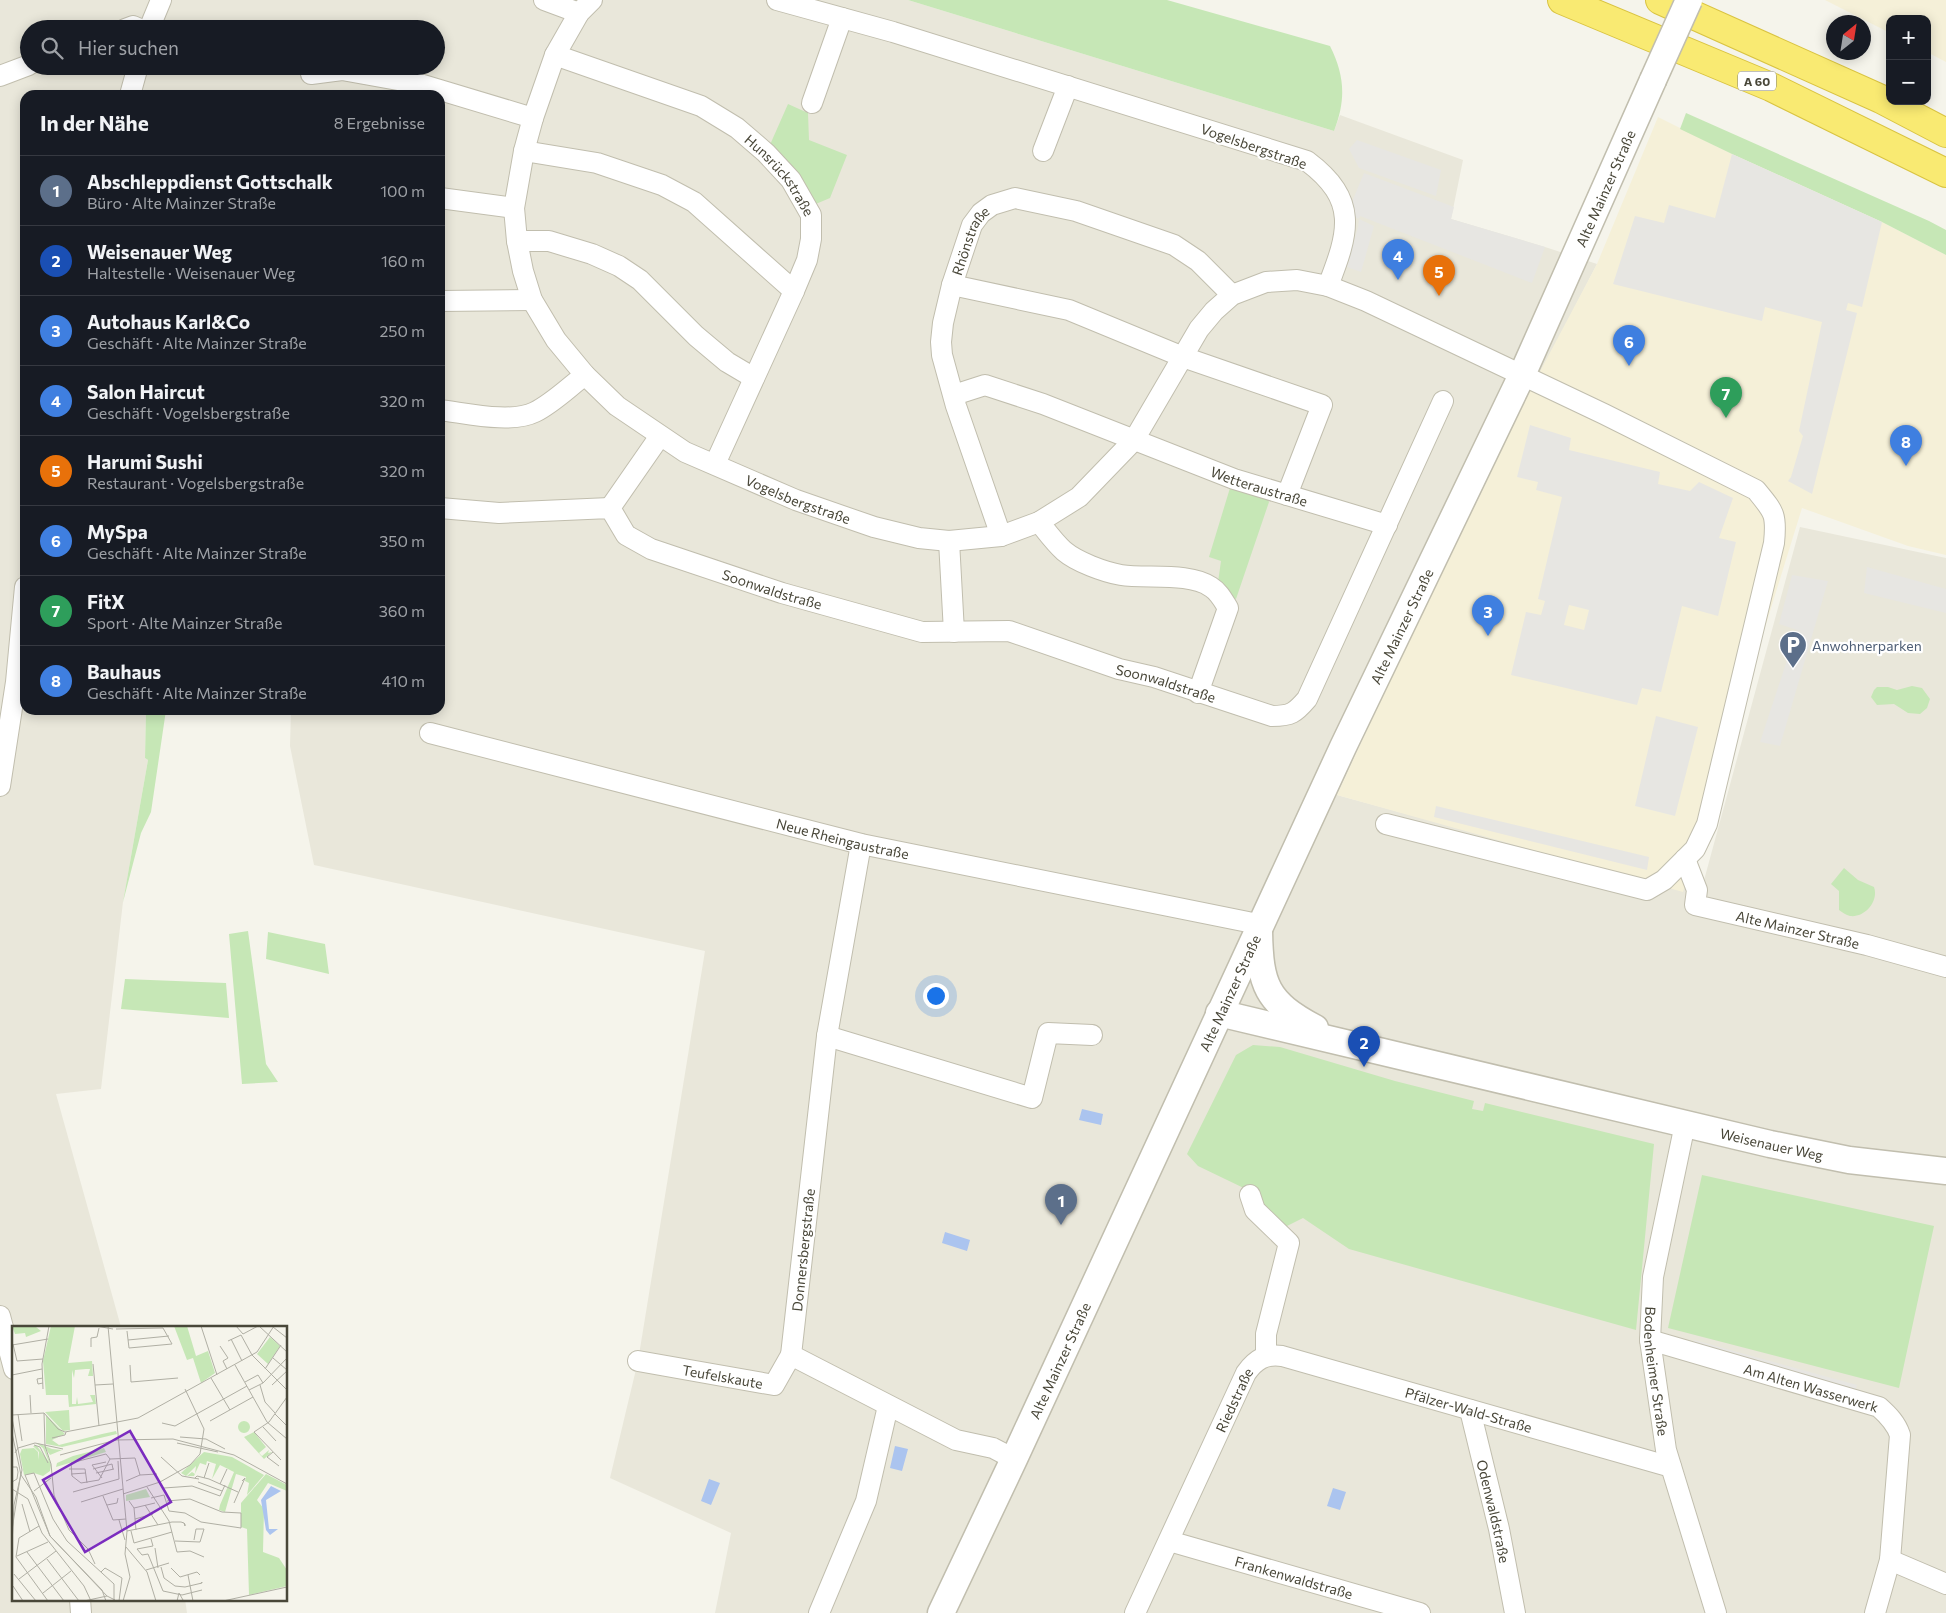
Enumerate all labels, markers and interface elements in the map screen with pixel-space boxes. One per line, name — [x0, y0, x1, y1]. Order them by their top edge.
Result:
north arrow — [1826, 15, 1871, 60]
map controls — [1886, 15, 1931, 105]
button: + — [1886, 15, 1931, 60]
search box — [20, 20, 445, 75]
icon: search — [38, 34, 66, 62]
text: Hier suchen — [78, 36, 179, 59]
button: − — [1886, 60, 1931, 105]
road number: A 60 — [1738, 72, 1776, 90]
text: In der Nähe — [40, 110, 149, 135]
text: 8 Ergebnisse — [334, 113, 425, 132]
street label: Vogelsbergstraße — [1199, 120, 1309, 172]
street label: Alte Mainzer Straße — [1572, 127, 1638, 249]
street label: Hunsrückstraße — [742, 130, 818, 219]
text: Abschleppdienst Gottschalk — [87, 170, 333, 193]
text: 1 — [52, 181, 60, 200]
text: 100 m — [380, 181, 425, 200]
text: Büro · Alte Mainzer Straße — [87, 193, 276, 212]
street label: Rhönstraße — [947, 202, 992, 277]
pin: 4 — [1382, 239, 1414, 280]
text: Weisenauer Weg — [87, 240, 232, 263]
text: 2 — [51, 251, 61, 270]
text: 160 m — [381, 251, 425, 270]
pin: 5 — [1423, 255, 1455, 296]
text: Haltestelle · Weisenauer Weg — [87, 263, 295, 282]
text: Autohaus Karl&Co — [87, 310, 250, 333]
text: 3 — [51, 321, 61, 340]
text: 250 m — [379, 321, 425, 340]
pin: 6 — [1613, 325, 1645, 366]
text: Geschäft · Alte Mainzer Straße — [87, 333, 307, 352]
pin: 7 — [1710, 377, 1742, 418]
text: Salon Haircut — [87, 380, 205, 403]
text: 4 — [51, 391, 61, 410]
text: 320 m — [380, 391, 425, 410]
text: Geschäft · Vogelsbergstraße — [87, 403, 290, 422]
pin: 8 — [1890, 425, 1922, 466]
text: Harumi Sushi — [87, 450, 203, 473]
text: 5 — [51, 461, 61, 480]
text: 320 m — [380, 461, 425, 480]
street label: Wetteraustraße — [1208, 462, 1310, 509]
street label: Vogelsbergstraße — [743, 471, 853, 527]
text: Restaurant · Vogelsbergstraße — [87, 473, 304, 492]
text: MySpa — [87, 520, 148, 543]
text: 6 — [51, 531, 61, 550]
text: 350 m — [379, 531, 425, 550]
text: Geschäft · Alte Mainzer Straße — [87, 543, 307, 562]
street label: Soonwaldstraße — [720, 565, 824, 612]
street label: Alte Mainzer Straße — [1366, 565, 1436, 687]
text: FitX — [87, 590, 125, 613]
pin: 3 — [1472, 595, 1504, 636]
text: 7 — [52, 601, 60, 620]
text: 360 m — [379, 601, 425, 620]
text: Sport · Alte Mainzer Straße — [87, 613, 282, 632]
parking icon: Anwohnerparken — [1778, 630, 1808, 669]
place label: Anwohnerparken — [1812, 637, 1922, 654]
text: Bauhaus — [87, 660, 161, 683]
street label: Soonwaldstraße — [1114, 660, 1218, 705]
text: 8 — [51, 671, 61, 690]
text: 410 m — [382, 671, 425, 690]
text: Geschäft · Alte Mainzer Straße — [87, 683, 307, 702]
street label: Neue Rheingaustraße — [775, 814, 911, 862]
street label: Alte Mainzer Straße — [1734, 906, 1861, 952]
street label: Alte Mainzer Straße — [1195, 932, 1264, 1054]
your location — [923, 983, 949, 1009]
pin: 2 — [1348, 1026, 1380, 1067]
street label: Weisenauer Weg — [1718, 1124, 1825, 1163]
pin: 1 — [1045, 1184, 1077, 1225]
street label: Donnersbergstraße — [788, 1188, 818, 1312]
street label: Alte Mainzer Straße — [1025, 1300, 1094, 1421]
street label: Bodenheimer Straße — [1641, 1306, 1672, 1437]
inset map — [12, 1326, 288, 1600]
street label: Am Alten Wasserwerk — [1742, 1359, 1881, 1415]
street label: Teufelskaute — [681, 1361, 764, 1391]
street label: Riedstraße — [1211, 1364, 1256, 1435]
street label: Pfälzer-Wald-Straße — [1403, 1383, 1534, 1435]
street label: Odenwaldstraße — [1474, 1458, 1514, 1564]
street label: Frankenwaldstraße — [1233, 1552, 1355, 1602]

